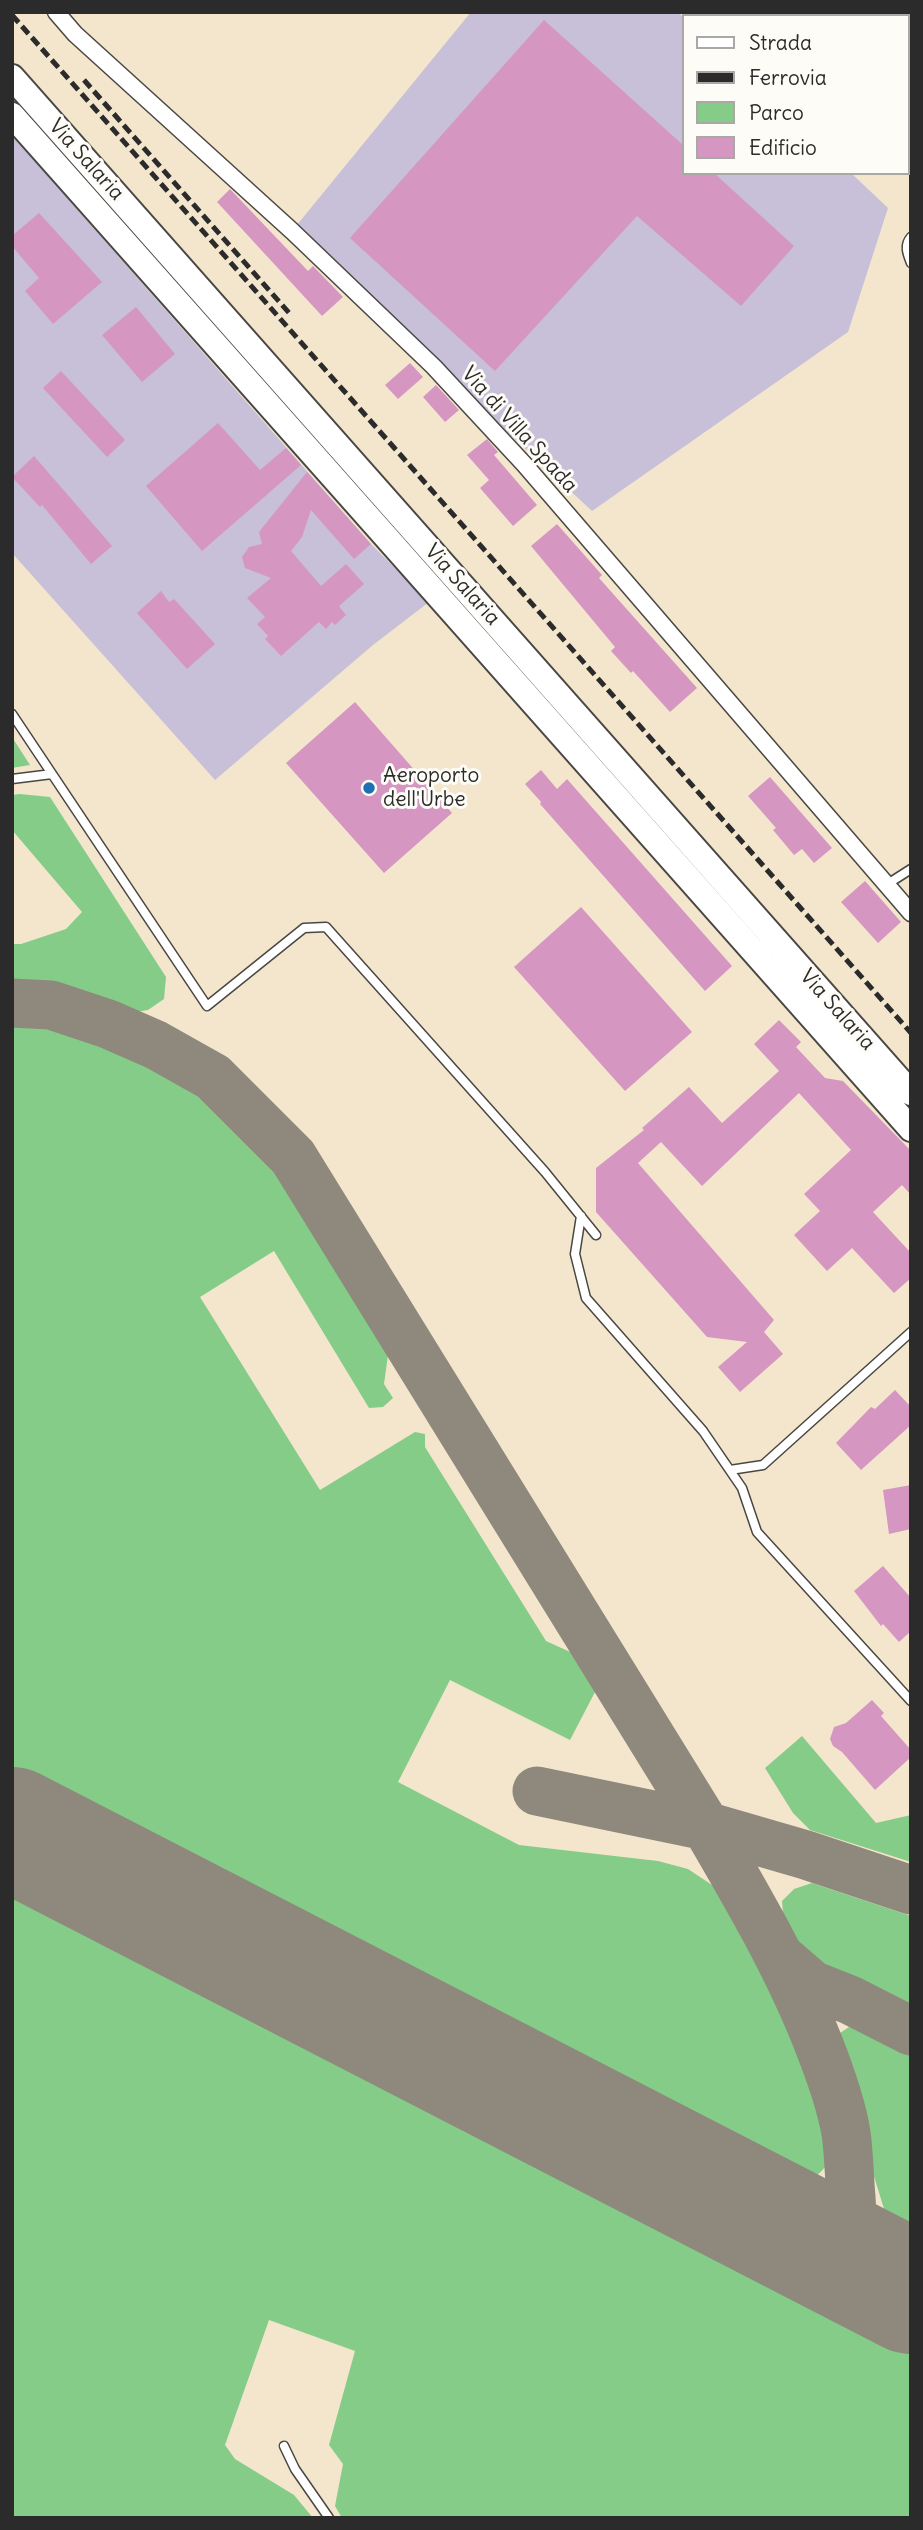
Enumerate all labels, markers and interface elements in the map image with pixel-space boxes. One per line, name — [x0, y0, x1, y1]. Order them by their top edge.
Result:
legend — [682, 14, 909, 175]
text: Strada — [749, 29, 812, 56]
text: Ferrovia — [749, 64, 827, 91]
text: Parco — [749, 99, 804, 126]
street label: Via Salaria — [43, 114, 129, 206]
text: Edificio — [749, 134, 817, 161]
street label: Via di Villa Spada — [456, 362, 582, 498]
street label: Via Salaria — [419, 539, 505, 631]
place label: Aeroporto dell'Urbe — [383, 763, 479, 813]
marker: Aeroporto dell'Urbe — [361, 780, 377, 796]
street label: Via Salaria — [794, 964, 880, 1056]

